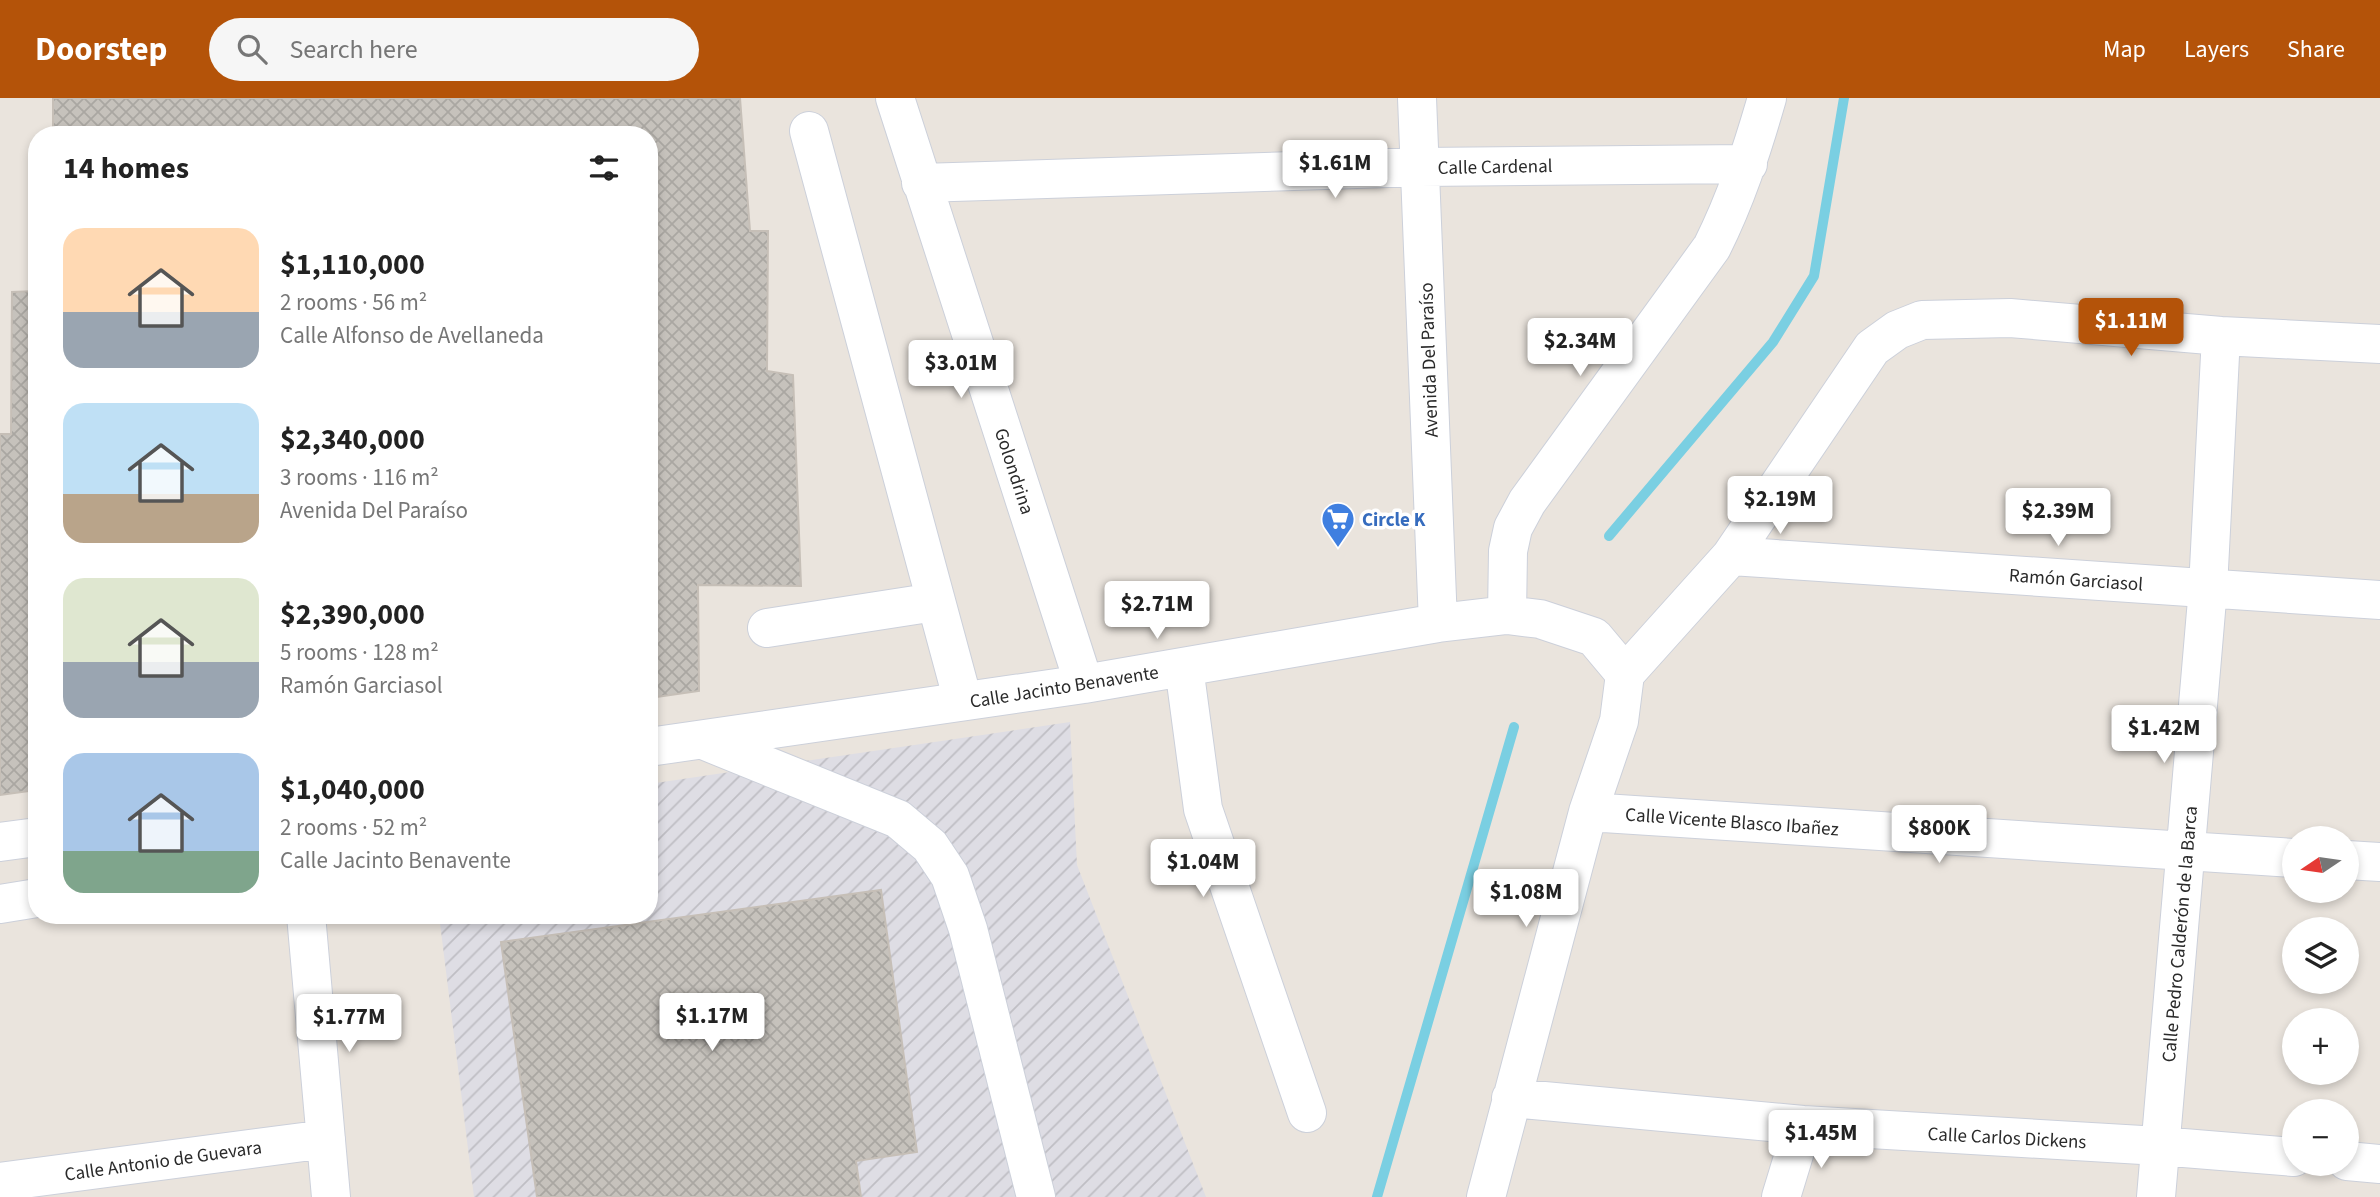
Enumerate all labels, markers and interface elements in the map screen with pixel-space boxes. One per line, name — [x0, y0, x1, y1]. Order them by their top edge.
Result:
search box — [209, 18, 699, 81]
text: Doorstep — [35, 26, 167, 73]
icon: search — [233, 30, 271, 68]
text: Search here — [289, 31, 418, 68]
text: Map — [2103, 32, 2146, 67]
text: Layers — [2184, 32, 2249, 67]
text: Share — [2287, 32, 2345, 67]
pin: $1.61M — [1278, 140, 1392, 200]
text: $1.61M — [1298, 146, 1372, 179]
text: 14 homes — [63, 147, 189, 190]
icon: filters — [585, 149, 623, 187]
street label: Calle Cardenal — [1437, 153, 1553, 182]
text: $1,110,000 — [280, 243, 425, 286]
icon: home — [119, 256, 203, 340]
street label: Avenida Del Paraíso — [1413, 282, 1446, 438]
text: 2 rooms · 56 m² — [280, 286, 427, 319]
pin: $1.11M — [2074, 299, 2188, 358]
text: $1.11M — [2094, 304, 2168, 337]
pin: $2.34M — [1523, 318, 1637, 378]
text: Calle Alfonso de Avellaneda — [280, 319, 544, 352]
text: $2.34M — [1543, 324, 1617, 357]
pin: $3.01M — [904, 341, 1018, 400]
text: $3.01M — [924, 346, 998, 379]
text: $2,340,000 — [280, 418, 425, 461]
street label: Golondrina — [987, 425, 1040, 518]
icon: home — [119, 431, 203, 515]
text: 3 rooms · 116 m² — [280, 461, 439, 494]
pin: $2.19M — [1723, 476, 1837, 536]
text: $2.19M — [1743, 482, 1817, 515]
pin: $2.39M — [2001, 489, 2115, 548]
text: Avenida Del Paraíso — [280, 494, 468, 527]
text: $2.39M — [2021, 494, 2095, 527]
supermarket icon: Circle K — [1319, 500, 1357, 549]
place label: Circle K — [1362, 507, 1426, 534]
street label: Ramón Garciasol — [2008, 562, 2144, 599]
pin: $2.71M — [1100, 582, 1214, 641]
text: $2.71M — [1120, 587, 1194, 620]
text: $2,390,000 — [280, 593, 425, 636]
icon: home — [119, 606, 203, 690]
text: 5 rooms · 128 m² — [280, 636, 439, 669]
street label: Calle Jacinto Benavente — [968, 659, 1161, 716]
text: Ramón Garciasol — [280, 669, 443, 702]
pin: $1.42M — [2107, 706, 2221, 765]
text: $1.42M — [2127, 711, 2201, 744]
text: $1,040,000 — [280, 768, 425, 811]
icon: home — [119, 781, 203, 865]
street label: Calle Vicente Blasco Ibañez — [1624, 802, 1840, 843]
street label: Calle Pedro Calderón de la Barca — [2156, 805, 2205, 1064]
pin: $800K — [1890, 806, 1988, 865]
text: 2 rooms · 52 m² — [280, 811, 427, 844]
text: $800K — [1908, 811, 1970, 844]
north arrow — [2282, 826, 2359, 903]
map controls — [2282, 826, 2359, 1176]
pin: $1.04M — [1146, 840, 1260, 899]
text: Calle Jacinto Benavente — [280, 844, 511, 877]
text: $1.04M — [1166, 845, 1240, 878]
pin: $1.08M — [1469, 870, 1583, 929]
text: $1.08M — [1489, 875, 1563, 908]
button: layers — [2282, 917, 2359, 994]
pin: $1.17M — [655, 993, 769, 1053]
pin: $1.77M — [292, 995, 406, 1054]
text: $1.17M — [675, 999, 749, 1032]
text: $1.77M — [312, 1000, 386, 1033]
button: + — [2282, 1008, 2359, 1085]
button: − — [2282, 1099, 2359, 1176]
pin: $1.45M — [1764, 1110, 1878, 1170]
text: $1.45M — [1784, 1116, 1858, 1149]
street label: Calle Carlos Dickens — [1927, 1121, 2087, 1156]
street label: Calle Antonio de Guevara — [63, 1134, 264, 1189]

